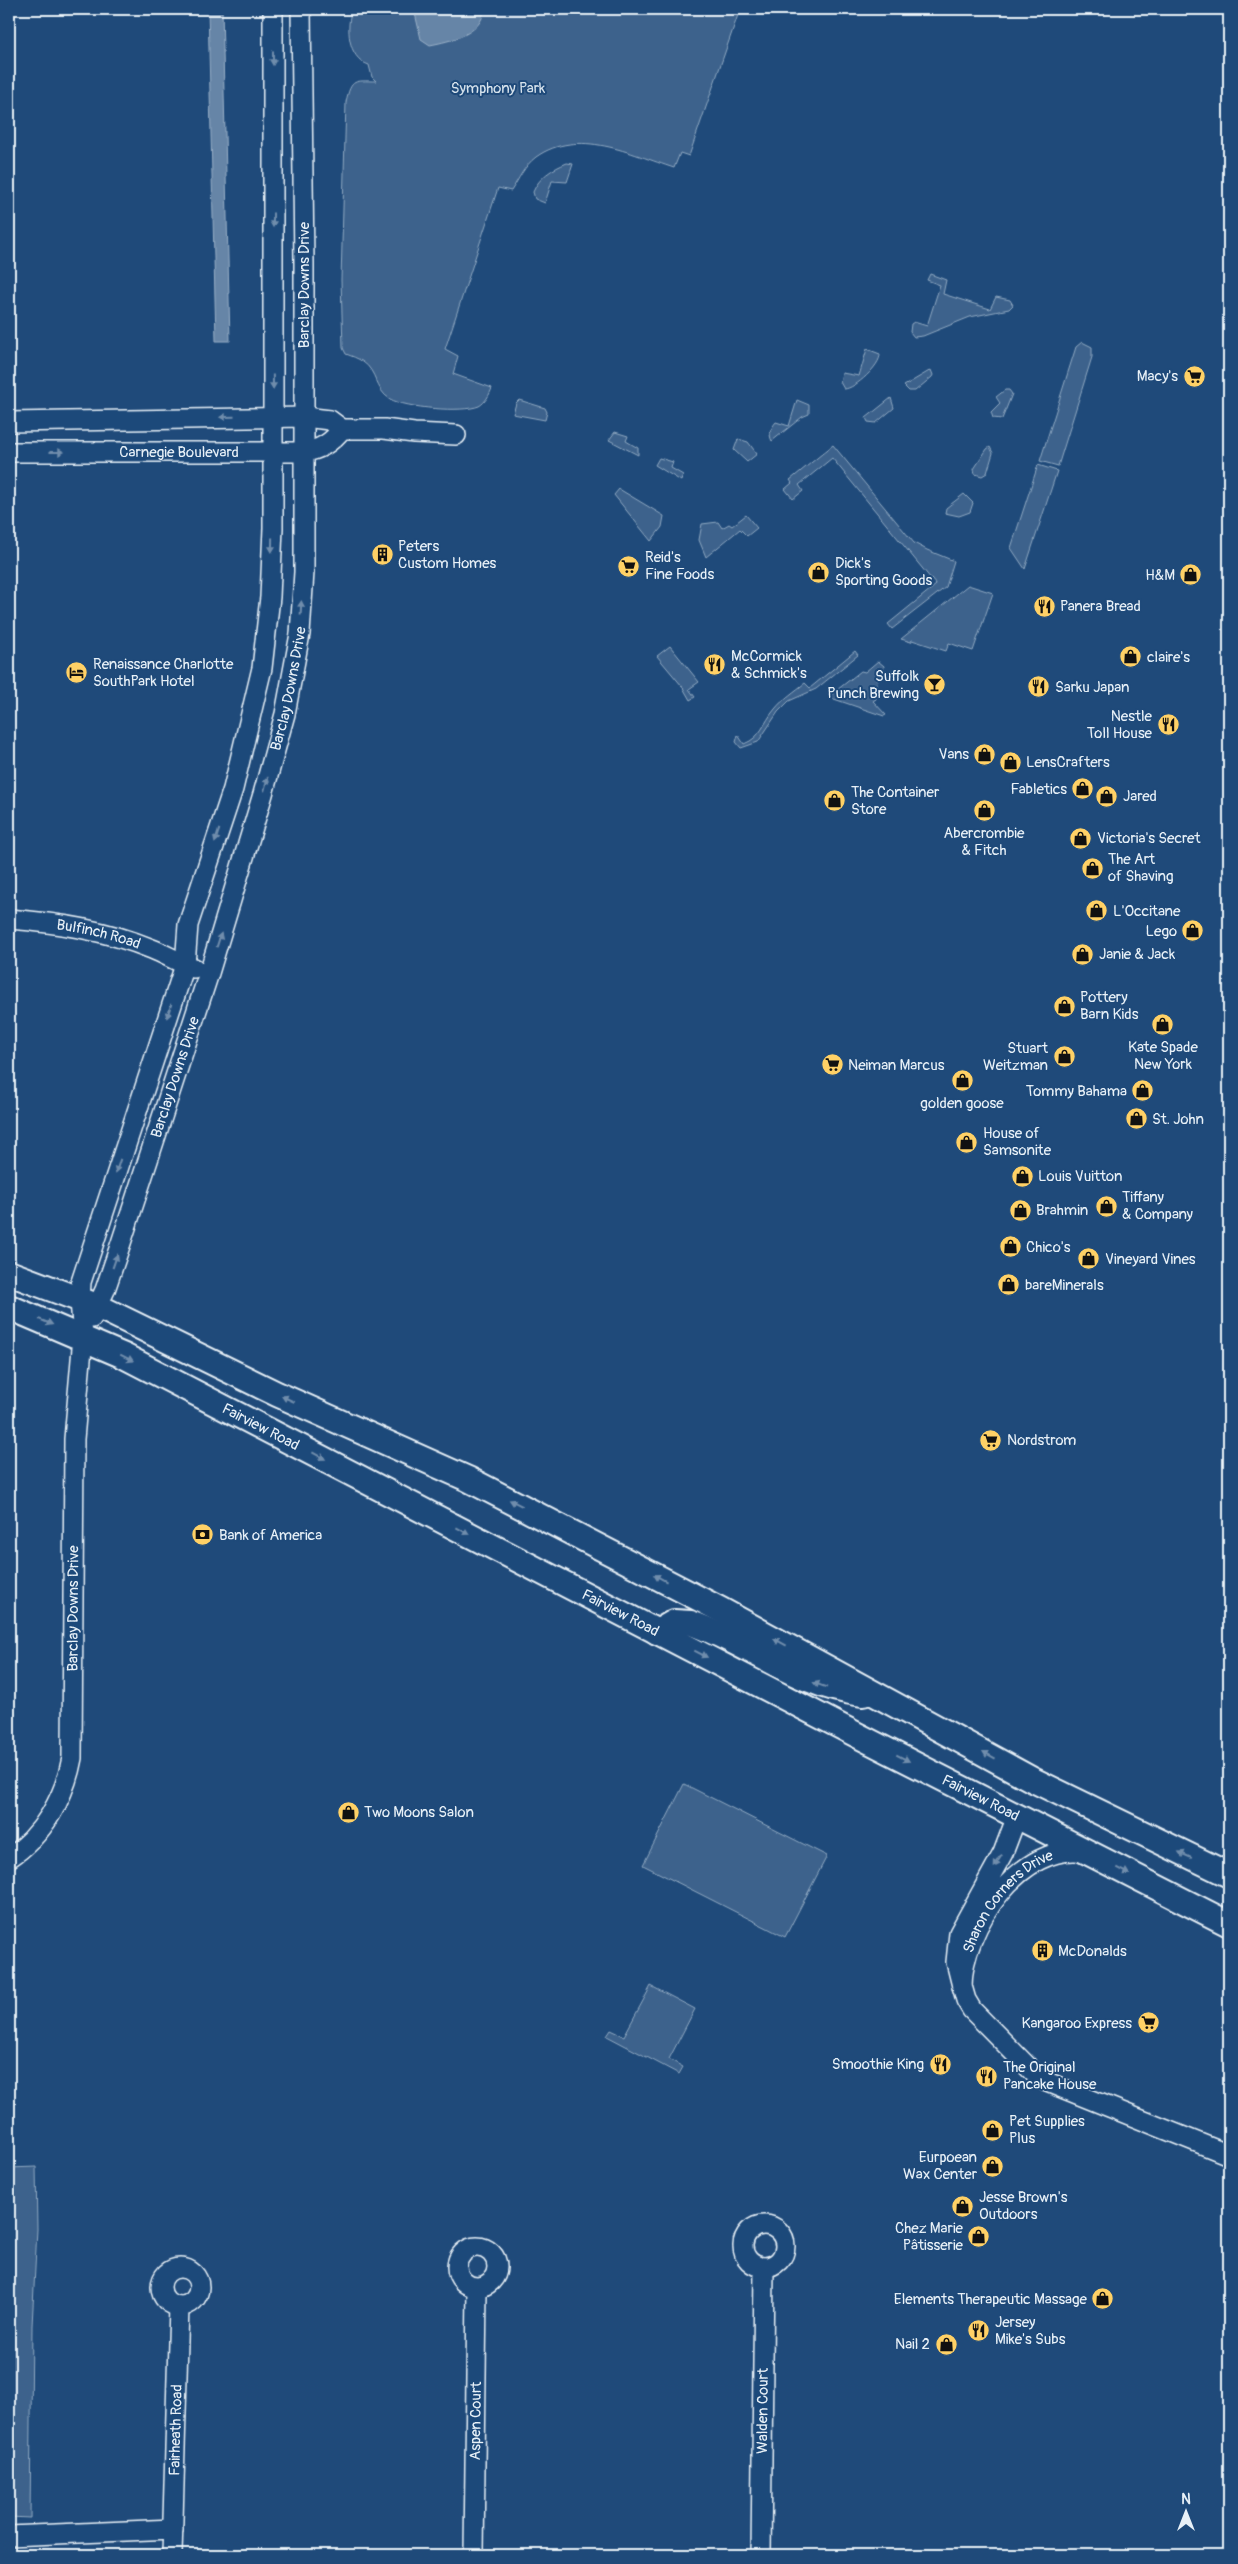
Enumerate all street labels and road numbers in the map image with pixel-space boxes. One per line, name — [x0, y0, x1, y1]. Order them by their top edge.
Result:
street label: Barclay Downs Drive — [295, 221, 314, 348]
street label: Carnegie Boulevard — [119, 443, 239, 462]
street label: Barclay Downs Drive — [266, 625, 310, 753]
street label: Bulfinch Road — [55, 915, 143, 954]
street label: Barclay Downs Drive — [147, 1014, 204, 1140]
street label: Fairview Road — [219, 1399, 302, 1455]
street label: Barclay Downs Drive — [64, 1545, 83, 1672]
street label: Fairview Road — [578, 1585, 662, 1641]
street label: Fairview Road — [939, 1771, 1023, 1826]
street label: Sharon Corners Drive — [959, 1846, 1056, 1955]
street label: Walden Court — [753, 2367, 773, 2454]
street label: Aspen Court — [466, 2381, 486, 2460]
street label: Fairheath Road — [165, 2384, 187, 2476]

